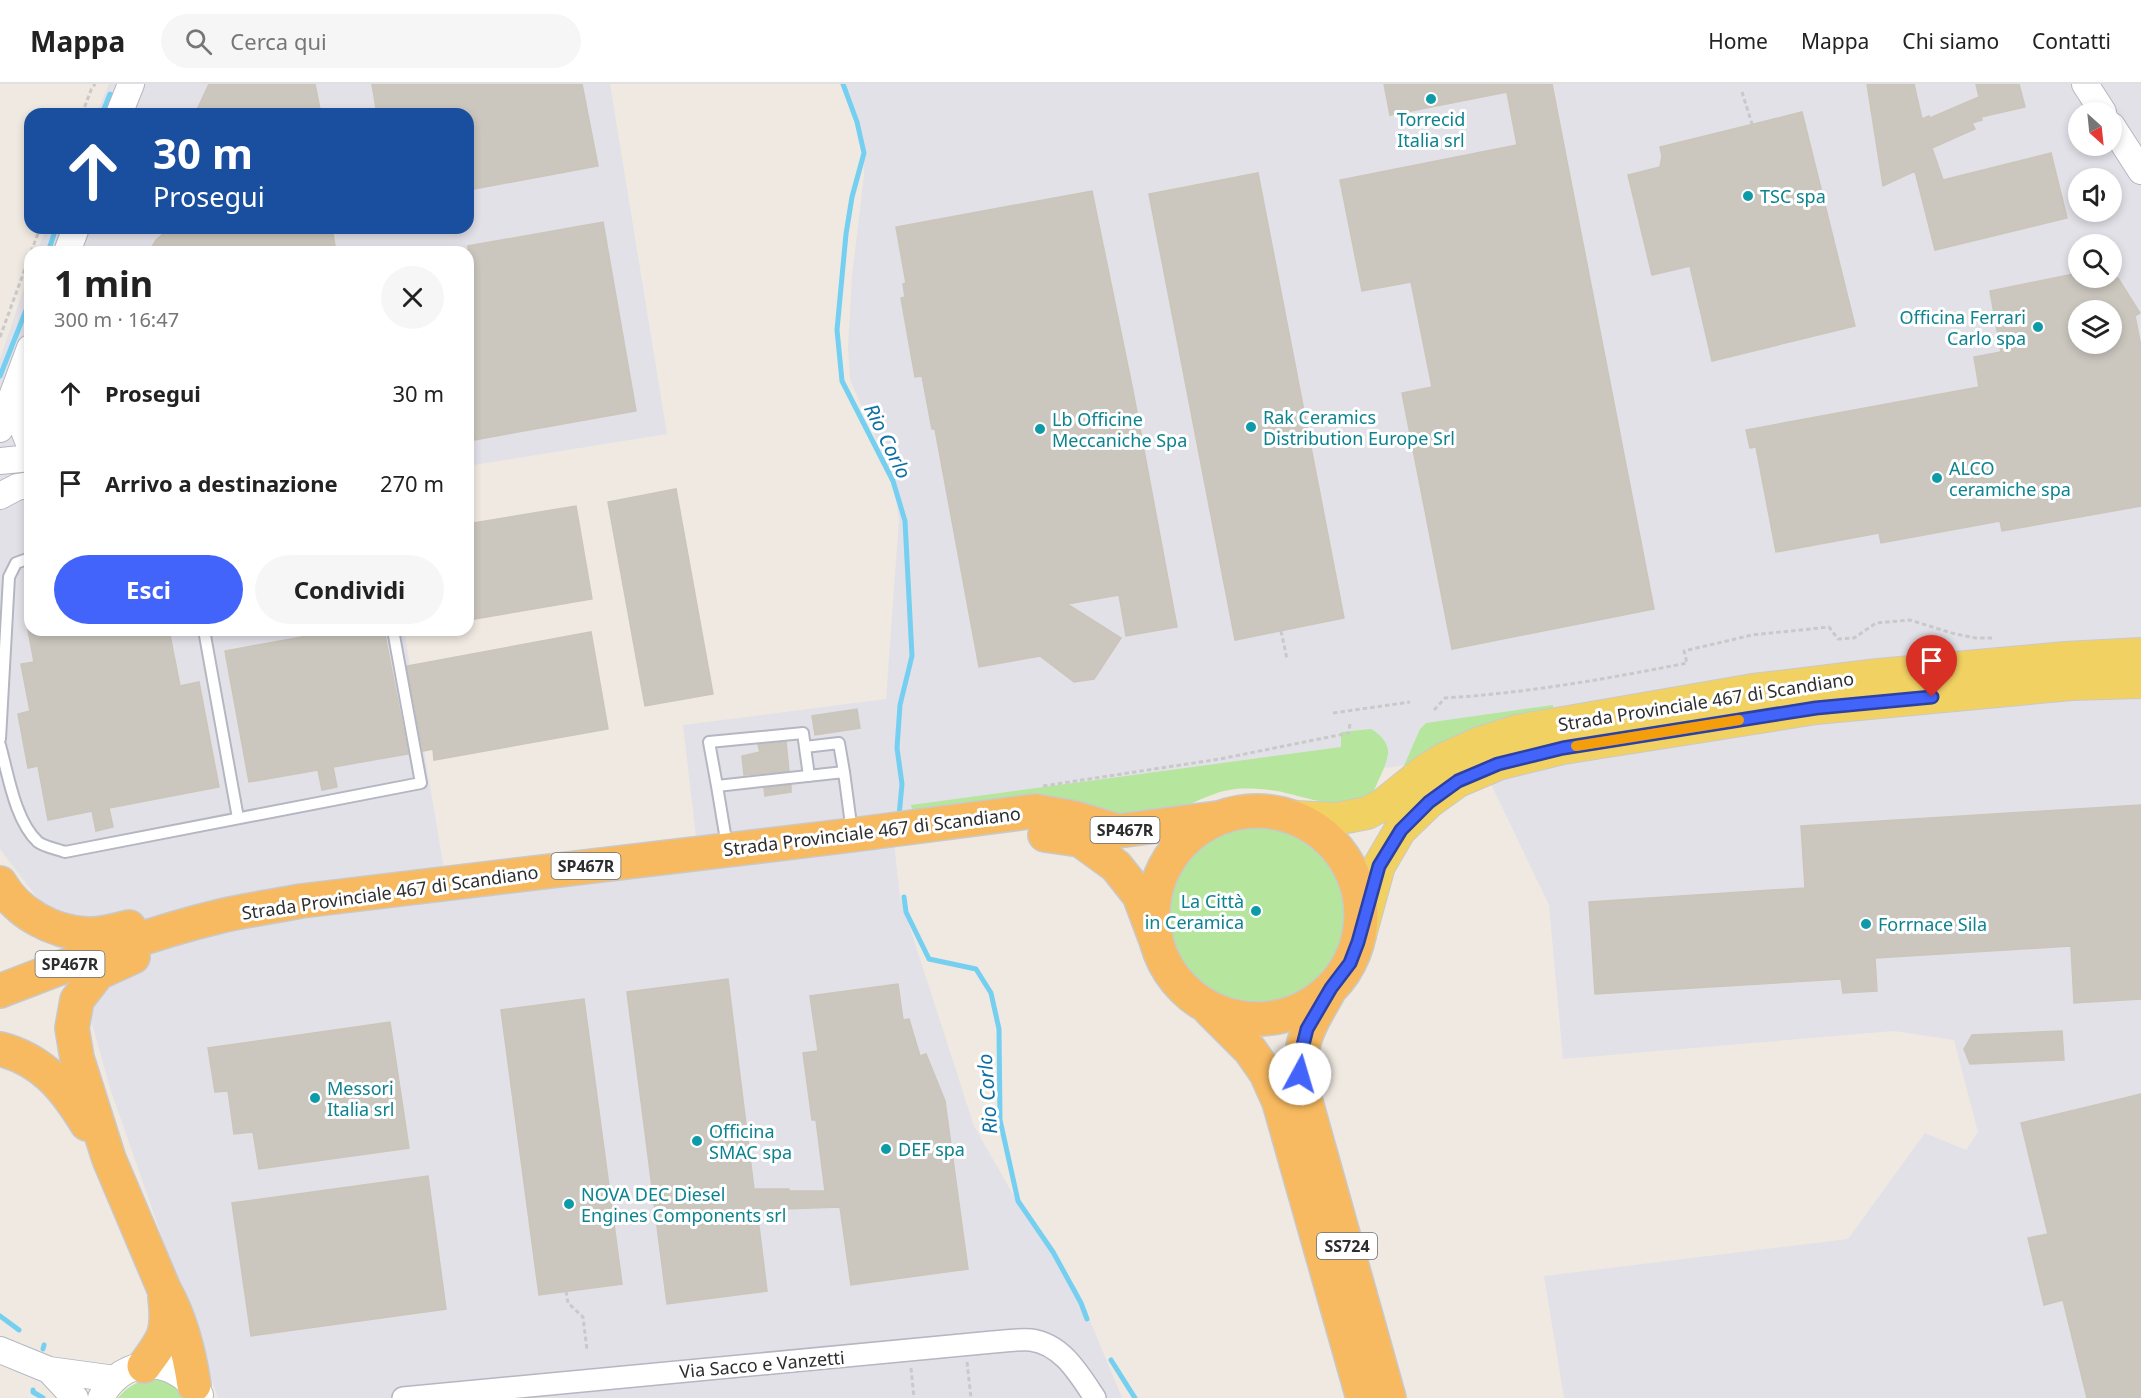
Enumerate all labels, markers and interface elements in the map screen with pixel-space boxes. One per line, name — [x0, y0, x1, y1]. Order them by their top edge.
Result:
search box — [161, 14, 581, 68]
text: Mappa — [30, 22, 125, 60]
icon: search — [182, 25, 215, 58]
text: Cerca qui — [230, 26, 327, 56]
text: Home — [1708, 27, 1768, 55]
text: Mappa — [1801, 27, 1869, 55]
text: Chi siamo — [1902, 27, 1999, 55]
text: Contatti — [2032, 27, 2111, 55]
marker: Torrecid Italia srl — [1424, 92, 1438, 106]
north arrow — [2068, 102, 2122, 156]
map controls — [2068, 102, 2122, 354]
place label: Torrecid Italia srl — [1397, 107, 1465, 152]
text: 30 m — [153, 124, 253, 181]
icon: ahead — [54, 132, 132, 210]
button: sound — [2068, 168, 2122, 222]
text: Prosegui — [153, 178, 265, 215]
place label: TSC spa — [1760, 184, 1826, 208]
marker: TSC spa — [1741, 189, 1755, 203]
button: search — [2068, 234, 2122, 288]
text: 1 min — [54, 259, 153, 308]
button: close — [381, 266, 444, 329]
button: layers — [2068, 300, 2122, 354]
place label: Officina Ferrari Carlo spa — [1900, 305, 2026, 350]
text: 300 m · 16:47 — [54, 306, 179, 333]
marker: Officina Ferrari Carlo spa — [2031, 320, 2045, 334]
icon: ahead — [54, 377, 87, 410]
text: Prosegui — [105, 378, 201, 408]
text: 30 m — [393, 378, 444, 408]
water label: Rio Corlo — [858, 399, 918, 483]
place label: Rak Ceramics Distribution Europe Srl — [1263, 405, 1455, 450]
place label: Lb Officine Meccaniche Spa — [1052, 407, 1187, 452]
marker: Rak Ceramics Distribution Europe Srl — [1244, 420, 1258, 434]
marker: Lb Officine Meccaniche Spa — [1033, 422, 1047, 436]
place label: ALCO ceramiche spa — [1949, 456, 2071, 501]
icon: arrive — [54, 467, 87, 500]
text: Arrivo a destinazione — [105, 468, 338, 498]
text: 270 m — [380, 468, 444, 498]
marker: ALCO ceramiche spa — [1930, 471, 1944, 485]
button: Esci — [54, 555, 243, 624]
button: Condividi — [255, 555, 444, 624]
pin — [1906, 635, 1957, 697]
icon: arrive — [1915, 644, 1948, 677]
street label: Strada Provinciale 467 di Scandiano — [1556, 666, 1856, 736]
street label: Strada Provinciale 467 di Scandiano — [722, 801, 1022, 861]
road number: SP467R — [1090, 817, 1160, 843]
road number: SP467R — [552, 853, 620, 879]
street label: Strada Provinciale 467 di Scandiano — [240, 859, 540, 925]
place label: La Città in Ceramica — [1145, 889, 1244, 934]
marker: La Città in Ceramica — [1249, 904, 1263, 918]
place label: Forrnace Sila — [1878, 912, 1987, 936]
marker: Forrnace Sila — [1859, 917, 1873, 931]
road number: SP467R — [36, 951, 104, 977]
position arrow — [1268, 1042, 1332, 1106]
water label: Rio Corlo — [971, 1053, 1003, 1135]
place label: Messori Italia srl — [327, 1076, 394, 1121]
marker: Messori Italia srl — [308, 1091, 322, 1105]
place label: Officina SMAC spa — [709, 1119, 792, 1164]
marker: Officina SMAC spa — [690, 1134, 704, 1148]
place label: DEF spa — [898, 1137, 965, 1161]
marker: DEF spa — [879, 1142, 893, 1156]
place label: NOVA DEC Diesel Engines Components srl — [581, 1182, 786, 1227]
marker: NOVA DEC Diesel Engines Components srl — [562, 1197, 576, 1211]
road number: SS724 — [1317, 1233, 1377, 1259]
street label: Via Sacco e Vanzetti — [678, 1345, 846, 1383]

